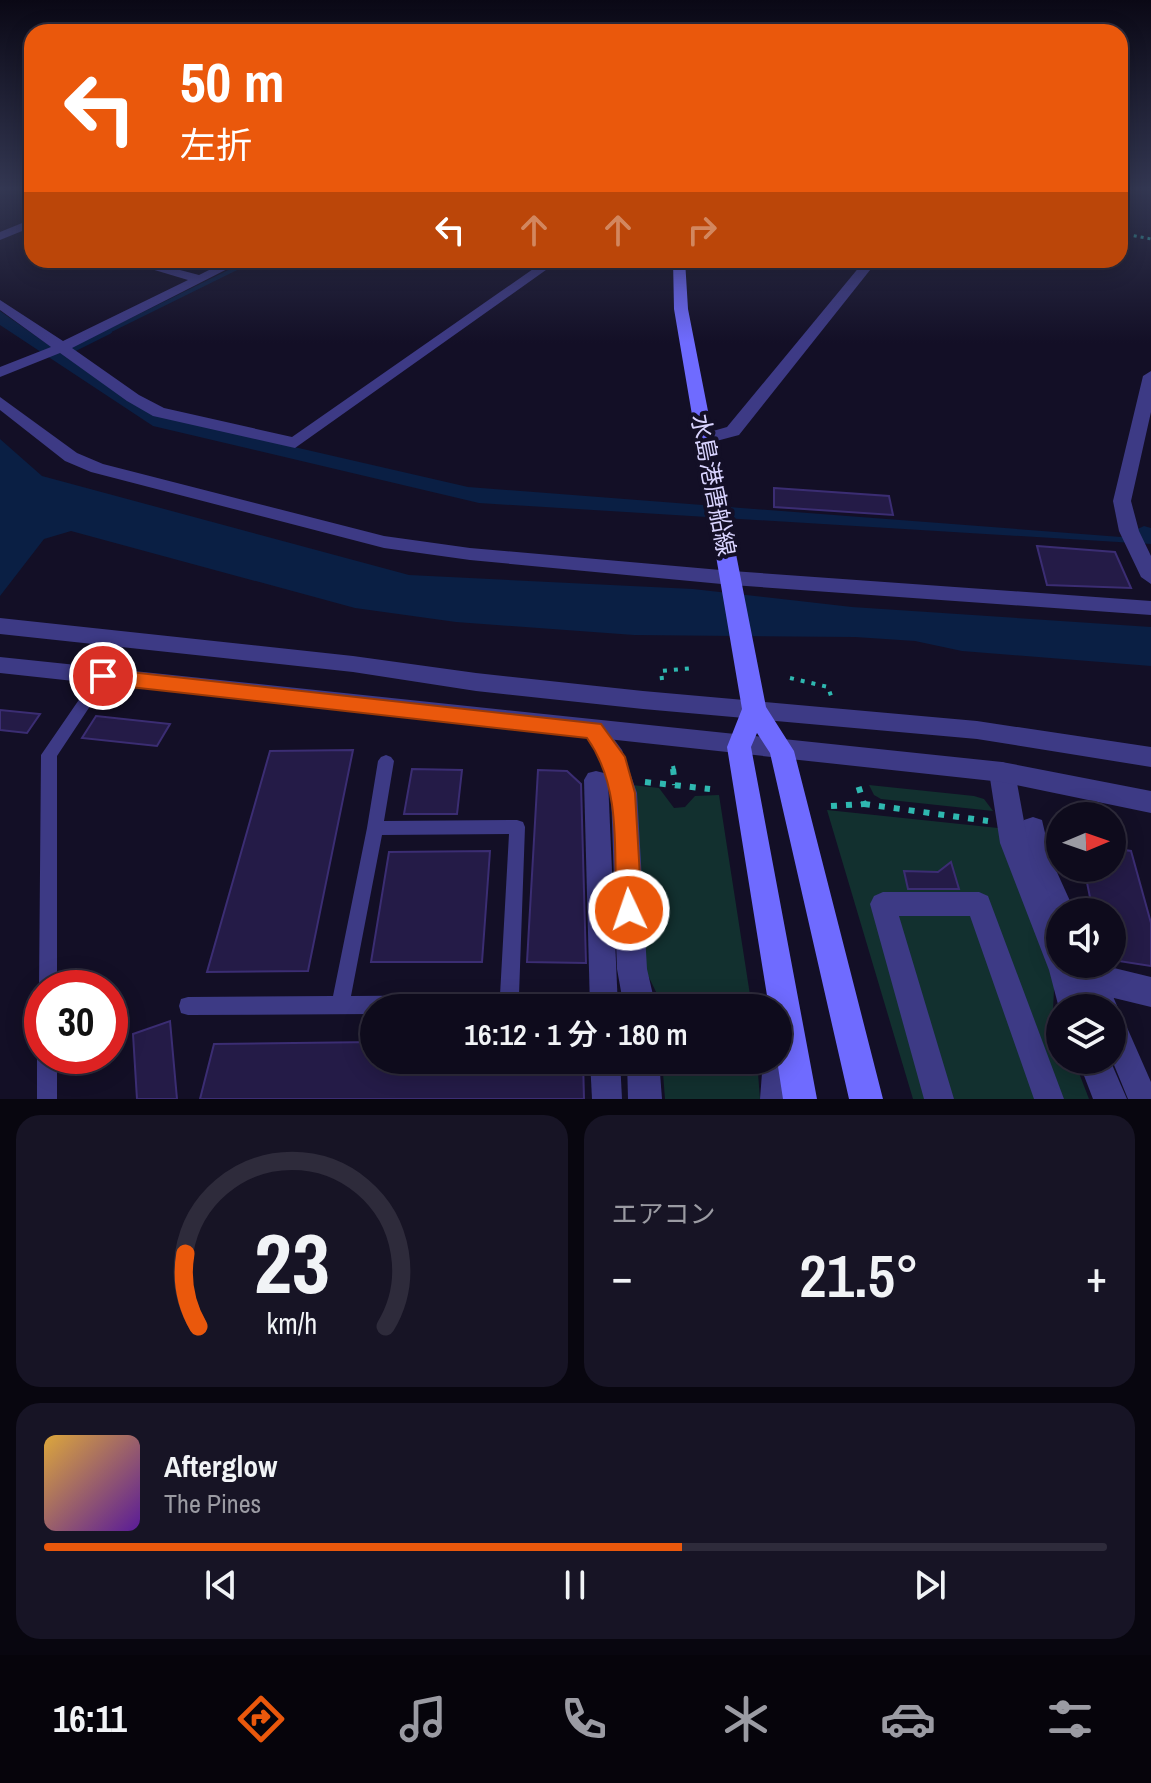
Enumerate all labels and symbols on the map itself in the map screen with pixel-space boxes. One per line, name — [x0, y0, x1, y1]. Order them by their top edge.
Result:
street label: 水島港唐船線 — [685, 411, 743, 559]
pin — [69, 642, 137, 710]
north arrow — [1046, 802, 1126, 882]
position arrow — [587, 868, 671, 952]
speed limit sign: 30 — [24, 970, 128, 1074]

